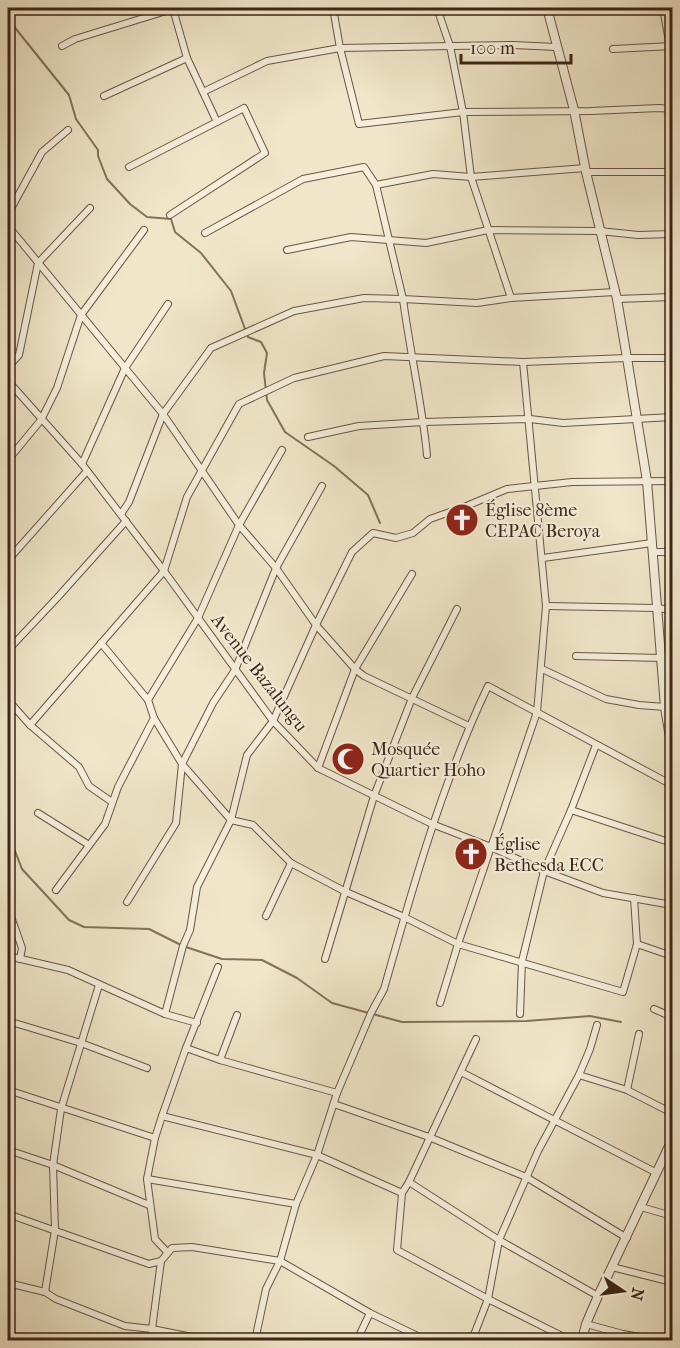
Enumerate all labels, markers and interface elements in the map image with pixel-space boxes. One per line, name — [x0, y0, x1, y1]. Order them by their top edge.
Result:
scale bar — [461, 27, 570, 65]
text: 100 m — [470, 38, 515, 59]
place label: Église 8ème CEPAC Beroya — [485, 499, 601, 542]
church icon: Église 8ème CEPAC Beroya — [444, 502, 480, 538]
street label: Avenue Bazalungu — [206, 609, 312, 736]
place label: Mosquée Quartier Hoho — [371, 739, 485, 781]
mosque icon: Mosquée Quartier Hoho — [330, 741, 366, 777]
place label: Église Bethesda ECC — [494, 833, 604, 876]
church icon: Église Bethesda ECC — [453, 836, 489, 872]
north arrow — [593, 1261, 653, 1321]
text: N — [626, 1286, 648, 1303]

